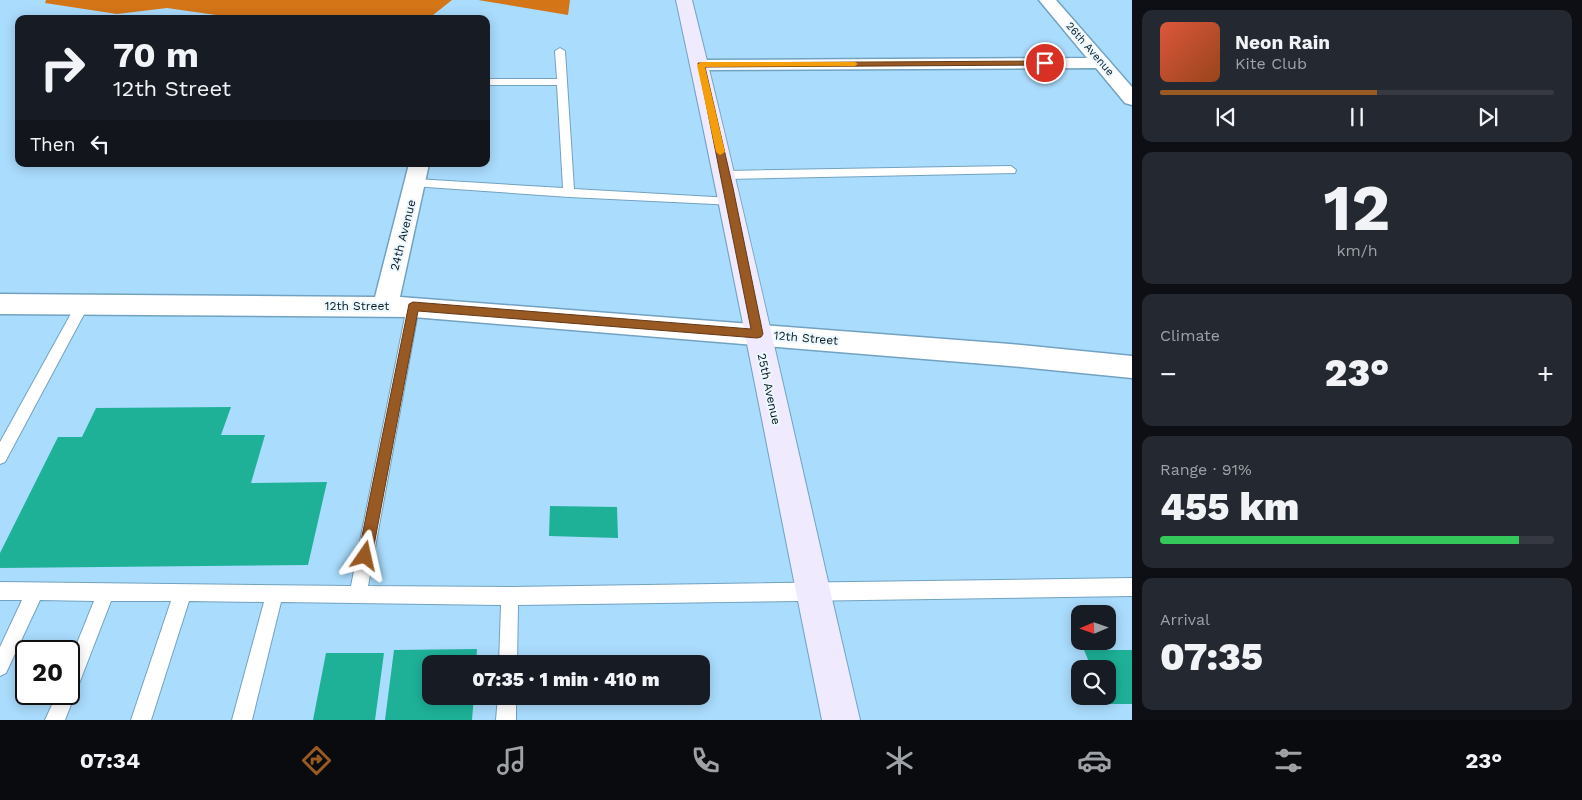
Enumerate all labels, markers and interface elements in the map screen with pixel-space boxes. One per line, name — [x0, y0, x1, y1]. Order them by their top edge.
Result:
street label: 26th Avenue — [1063, 20, 1117, 78]
text: Neon Rain — [1235, 31, 1330, 54]
text: 70 m — [113, 34, 199, 76]
icon: right — [30, 35, 95, 100]
pin — [1024, 42, 1066, 84]
icon: arrive — [1031, 49, 1059, 77]
text: Kite Club — [1235, 54, 1307, 73]
text: 12th Street — [113, 76, 231, 101]
icon: previous — [1212, 103, 1240, 131]
icon: pause — [1343, 103, 1371, 131]
icon: next — [1474, 103, 1502, 131]
icon: left — [86, 130, 114, 158]
text: Then — [30, 133, 76, 156]
text: 12 — [1324, 170, 1390, 246]
street label: 24th Avenue — [387, 198, 419, 272]
text: km/h — [1336, 241, 1378, 260]
street label: 12th Street — [325, 299, 389, 313]
text: Climate — [1160, 326, 1220, 345]
street label: 12th Street — [773, 328, 839, 348]
text: 23° — [1325, 351, 1389, 395]
street label: 25th Avenue — [755, 352, 783, 426]
text: − — [1160, 357, 1177, 390]
text: + — [1537, 357, 1554, 390]
text: Range · 91% — [1160, 460, 1252, 479]
text: 455 km — [1160, 485, 1299, 529]
position arrow — [338, 529, 390, 581]
north arrow — [1071, 605, 1116, 650]
map controls — [1071, 605, 1116, 705]
text: Arrival — [1160, 610, 1210, 629]
text: 07:35 — [1160, 635, 1263, 679]
speed limit sign: 20 — [15, 640, 80, 705]
button: search — [1071, 660, 1116, 705]
text: 07:35 · 1 min · 410 m — [472, 668, 660, 691]
icon: directions — [299, 743, 334, 778]
icon: music — [494, 743, 529, 778]
icon: phone — [688, 743, 723, 778]
icon: climate — [882, 743, 917, 778]
icon: car — [1077, 743, 1112, 778]
icon: filters — [1271, 743, 1306, 778]
text: 07:34 — [80, 748, 140, 773]
text: 23° — [1465, 748, 1502, 773]

